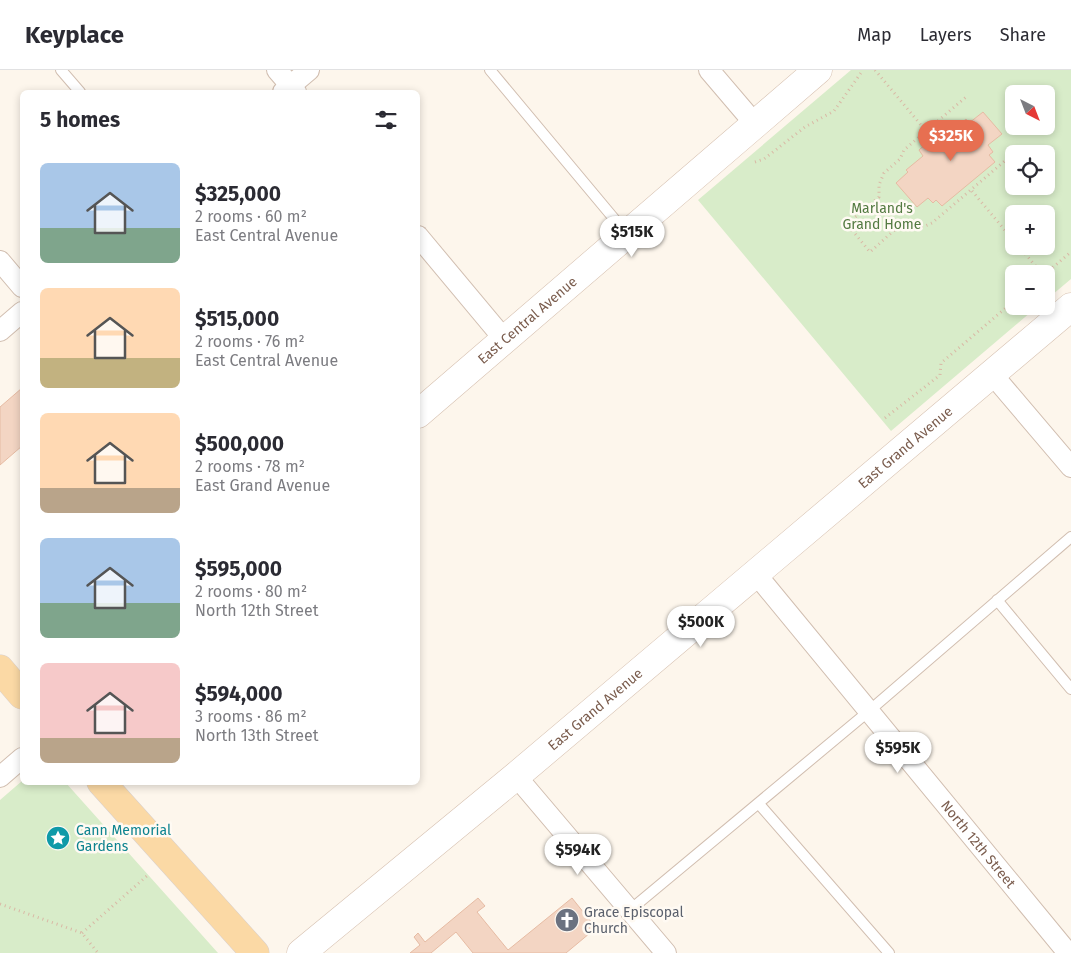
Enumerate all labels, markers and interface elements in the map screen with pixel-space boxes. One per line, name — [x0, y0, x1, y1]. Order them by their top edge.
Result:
text: Keyplace — [25, 21, 124, 49]
text: Map — [857, 24, 892, 46]
text: Layers — [920, 24, 972, 46]
text: Share — [1000, 24, 1046, 46]
north arrow — [1005, 85, 1055, 135]
map controls — [1005, 85, 1055, 315]
icon: filters — [372, 106, 400, 134]
text: 5 homes — [40, 107, 120, 133]
pin: $325K — [916, 119, 986, 162]
text: $325K — [929, 126, 973, 145]
button: locate — [1005, 145, 1055, 195]
text: $325,000 — [195, 181, 281, 207]
icon: home — [80, 183, 140, 243]
park label: Marland's Grand Home — [843, 200, 921, 233]
button: + — [1005, 205, 1055, 255]
text: 2 rooms · 60 m² — [195, 207, 307, 226]
pin: $515K — [597, 216, 667, 258]
text: $515K — [611, 222, 653, 241]
text: East Central Avenue — [195, 226, 338, 245]
button: − — [1005, 265, 1055, 315]
street label: East Central Avenue — [474, 273, 581, 368]
text: $515,000 — [195, 306, 279, 332]
icon: home — [80, 308, 140, 368]
text: 2 rooms · 76 m² — [195, 332, 305, 351]
text: East Central Avenue — [195, 351, 338, 370]
street label: East Grand Avenue — [855, 403, 956, 492]
text: $500,000 — [195, 431, 284, 457]
icon: home — [80, 433, 140, 493]
text: 2 rooms · 78 m² — [195, 457, 305, 476]
text: East Grand Avenue — [195, 476, 330, 495]
text: $595,000 — [195, 556, 282, 582]
icon: home — [80, 558, 140, 618]
text: 2 rooms · 80 m² — [195, 582, 307, 601]
text: North 12th Street — [195, 601, 319, 620]
pin: $500K — [666, 606, 736, 648]
text: $500K — [678, 612, 724, 631]
street label: East Grand Avenue — [545, 665, 646, 754]
text: $594,000 — [195, 681, 283, 707]
icon: home — [80, 683, 140, 743]
text: 3 rooms · 86 m² — [195, 707, 307, 726]
text: North 13th Street — [195, 726, 319, 745]
pin: $595K — [863, 732, 933, 774]
text: $595K — [876, 738, 920, 757]
street label: North 12th Street — [937, 797, 1020, 892]
place label: Cann Memorial Gardens — [76, 822, 171, 855]
place icon: Cann Memorial Gardens — [45, 825, 71, 851]
pin: $594K — [543, 834, 613, 876]
text: $594K — [555, 840, 601, 859]
place label: Grace Episcopal Church — [584, 904, 684, 937]
church icon: Grace Episcopal Church — [554, 907, 580, 933]

